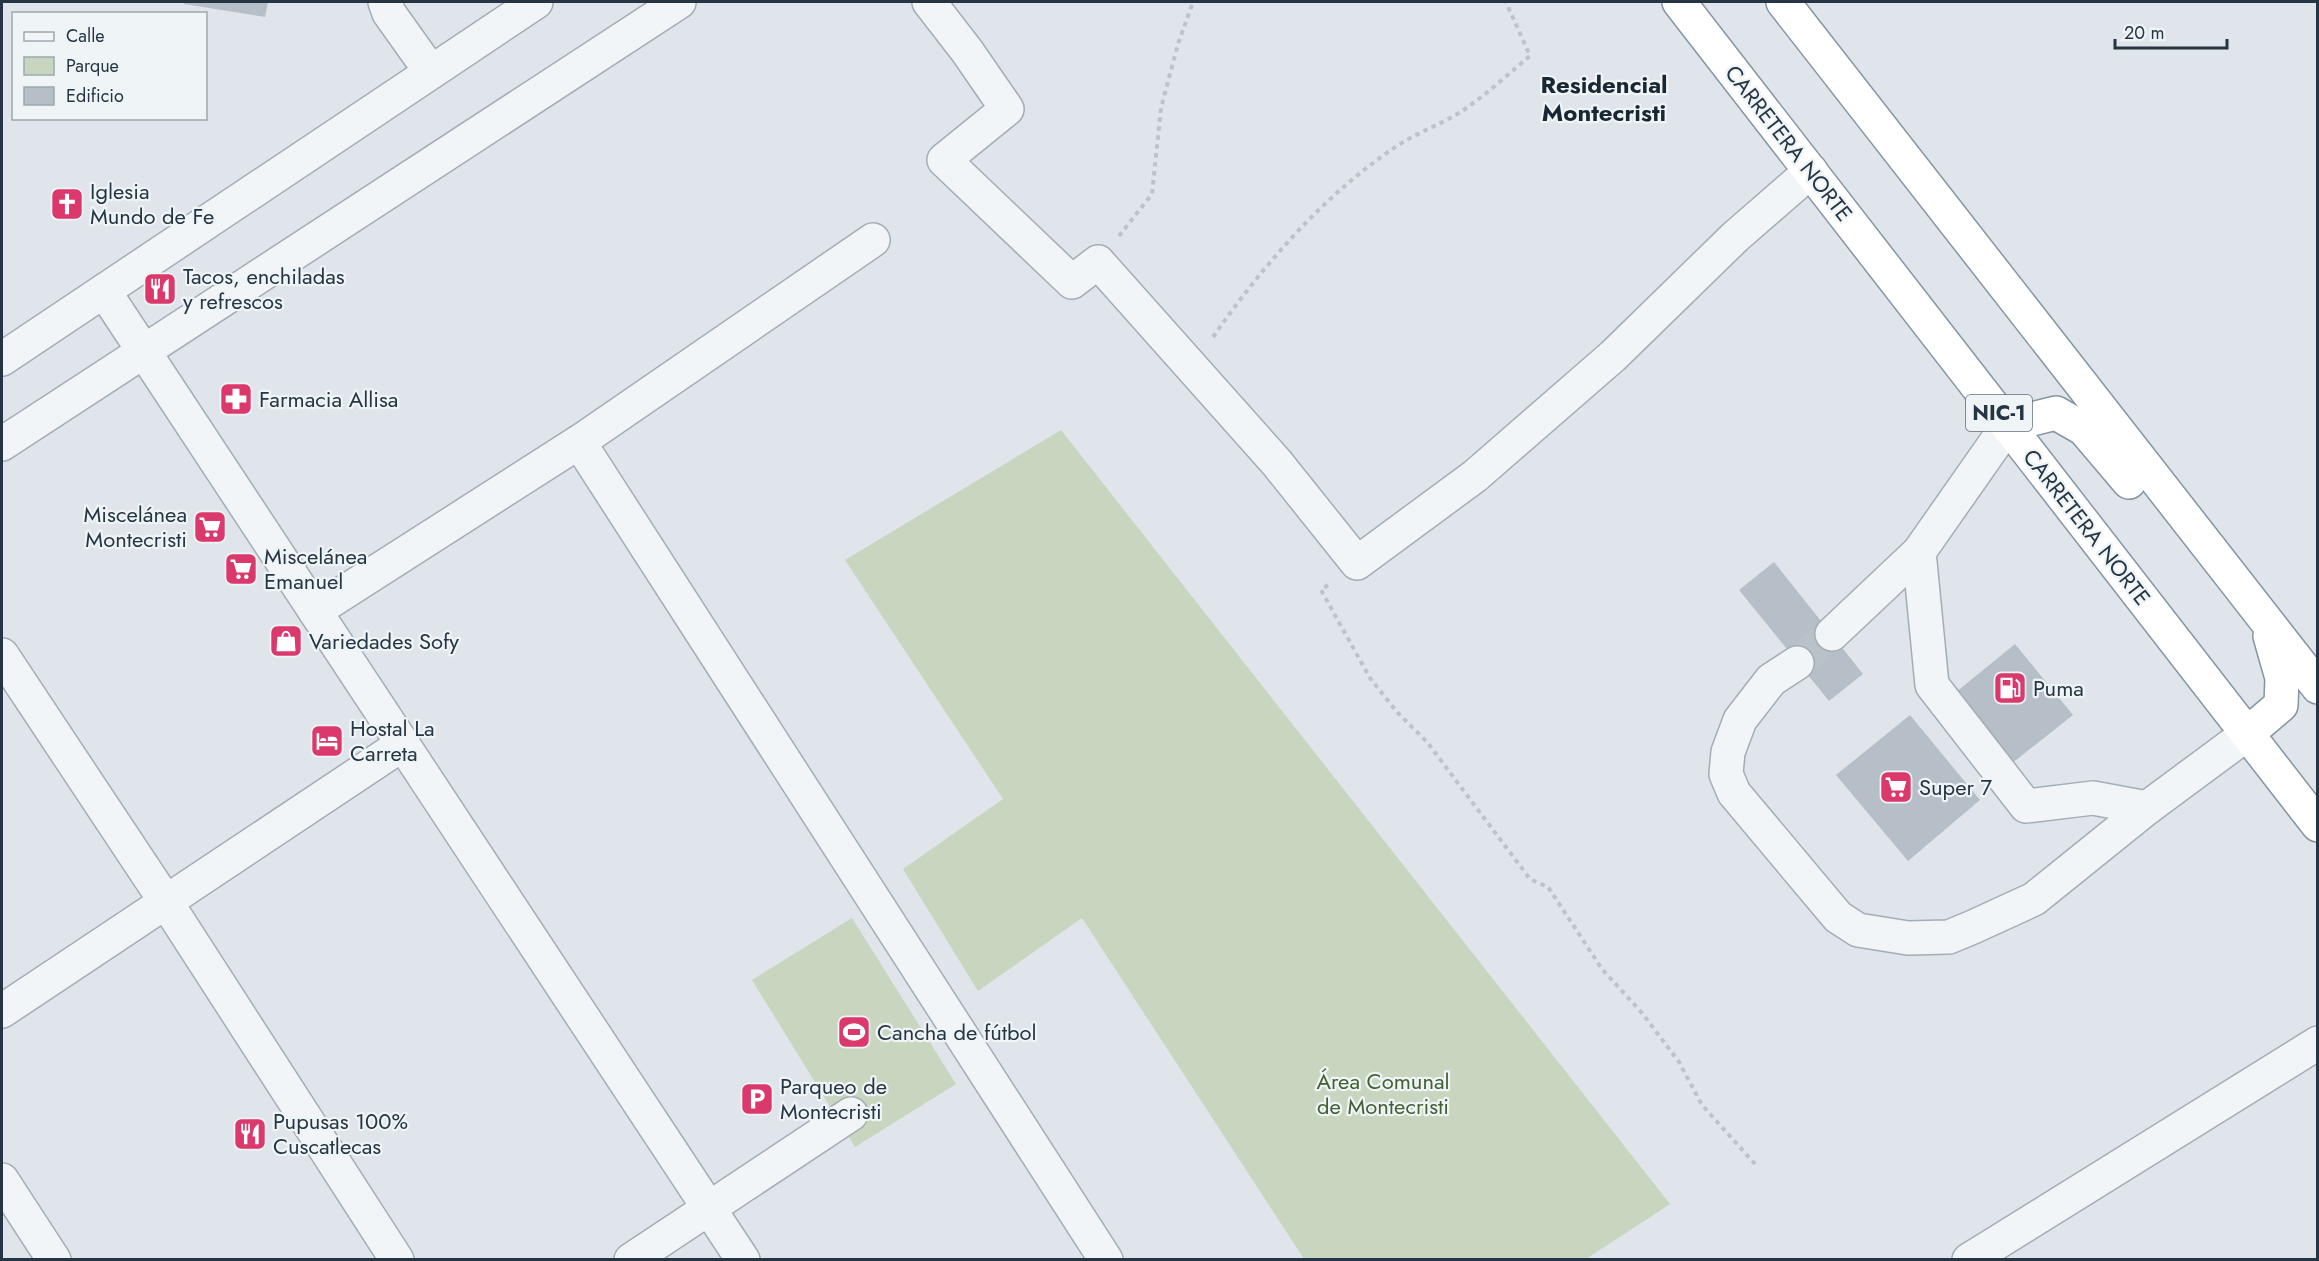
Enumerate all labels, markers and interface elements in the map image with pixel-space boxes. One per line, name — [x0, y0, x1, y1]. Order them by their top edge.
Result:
legend — [12, 12, 207, 120]
scale bar — [2115, 12, 2228, 50]
text: 20 m — [2124, 20, 2164, 46]
text: Calle — [66, 23, 105, 49]
text: Parque — [66, 53, 119, 79]
street label: CARRETERA NORTE — [1718, 58, 1860, 228]
district label: Residencial Montecristi — [1540, 67, 1668, 130]
text: Edificio — [66, 83, 124, 109]
place label: Iglesia Mundo de Fe — [90, 175, 214, 232]
church icon: Iglesia Mundo de Fe — [49, 186, 85, 222]
place label: Tacos, enchiladas y refrescos — [183, 260, 345, 317]
restaurant icon: Tacos, enchiladas y refrescos — [142, 271, 178, 307]
pharmacy icon: Farmacia Allisa — [218, 381, 254, 417]
place label: Farmacia Allisa — [259, 383, 398, 415]
road number: NIC-1 — [1966, 395, 2032, 431]
street label: CARRETERA NORTE — [2016, 442, 2158, 612]
place label: Miscelánea Montecristi — [84, 498, 187, 555]
supermarket icon: Miscelánea Montecristi — [192, 509, 228, 545]
place label: Miscelánea Emanuel — [264, 540, 367, 597]
supermarket icon: Miscelánea Emanuel — [223, 551, 259, 587]
shop icon: Variedades Sofy — [268, 623, 304, 659]
place label: Variedades Sofy — [309, 625, 459, 657]
fuel station icon: Puma — [1992, 670, 2028, 706]
place label: Puma — [2033, 672, 2084, 704]
place label: Hostal La Carreta — [350, 712, 435, 769]
hotel icon: Hostal La Carreta — [309, 723, 345, 759]
supermarket icon: Super 7 — [1878, 769, 1914, 805]
place label: Super 7 — [1919, 771, 1993, 803]
sports icon: Cancha de fútbol — [836, 1014, 872, 1050]
place label: Cancha de fútbol — [877, 1016, 1037, 1048]
park label: Área Comunal de Montecristi — [1316, 1065, 1450, 1122]
place label: Parqueo de Montecristi — [780, 1070, 887, 1127]
parking icon: Parqueo de Montecristi — [739, 1081, 775, 1117]
place label: Pupusas 100% Cuscatlecas — [273, 1105, 408, 1162]
restaurant icon: Pupusas 100% Cuscatlecas — [232, 1116, 268, 1152]

